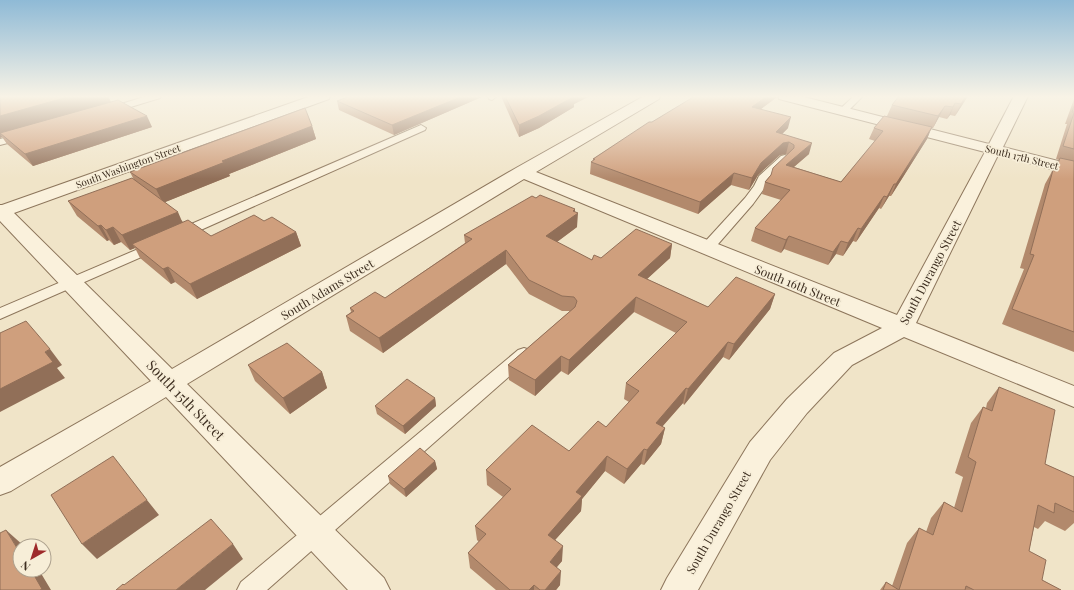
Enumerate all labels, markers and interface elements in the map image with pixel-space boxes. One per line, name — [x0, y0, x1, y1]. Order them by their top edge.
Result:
street label: South Washington Street — [74, 140, 183, 191]
street label: South 17th Street — [984, 141, 1061, 173]
street label: South Durango Street — [896, 216, 965, 327]
street label: South Adams Street — [278, 255, 377, 323]
street label: South 16th Street — [753, 260, 844, 310]
street label: South 15th Street — [143, 356, 230, 445]
street label: South Durango Street — [682, 467, 754, 576]
north arrow — [12, 538, 52, 578]
text: N — [18, 558, 33, 574]

